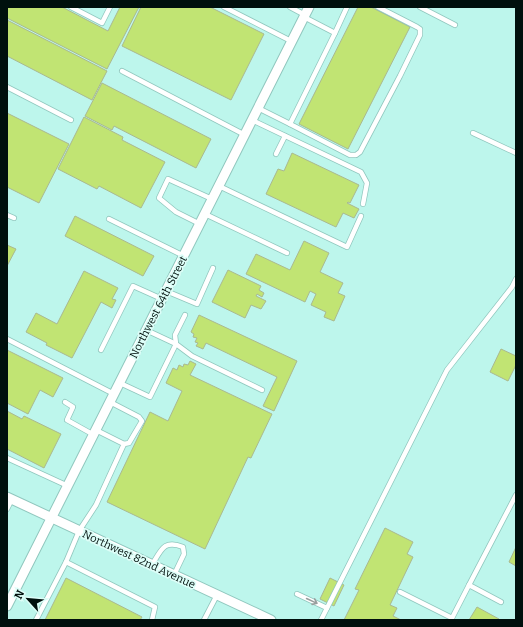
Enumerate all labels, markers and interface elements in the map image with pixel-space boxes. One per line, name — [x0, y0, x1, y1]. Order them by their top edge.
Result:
street label: Northwest 64th Street — [127, 254, 190, 361]
street label: Northwest 82nd Avenue — [80, 528, 197, 591]
north arrow — [8, 579, 48, 619]
text: N — [12, 588, 27, 601]
one-way arrow — [306, 598, 318, 605]

